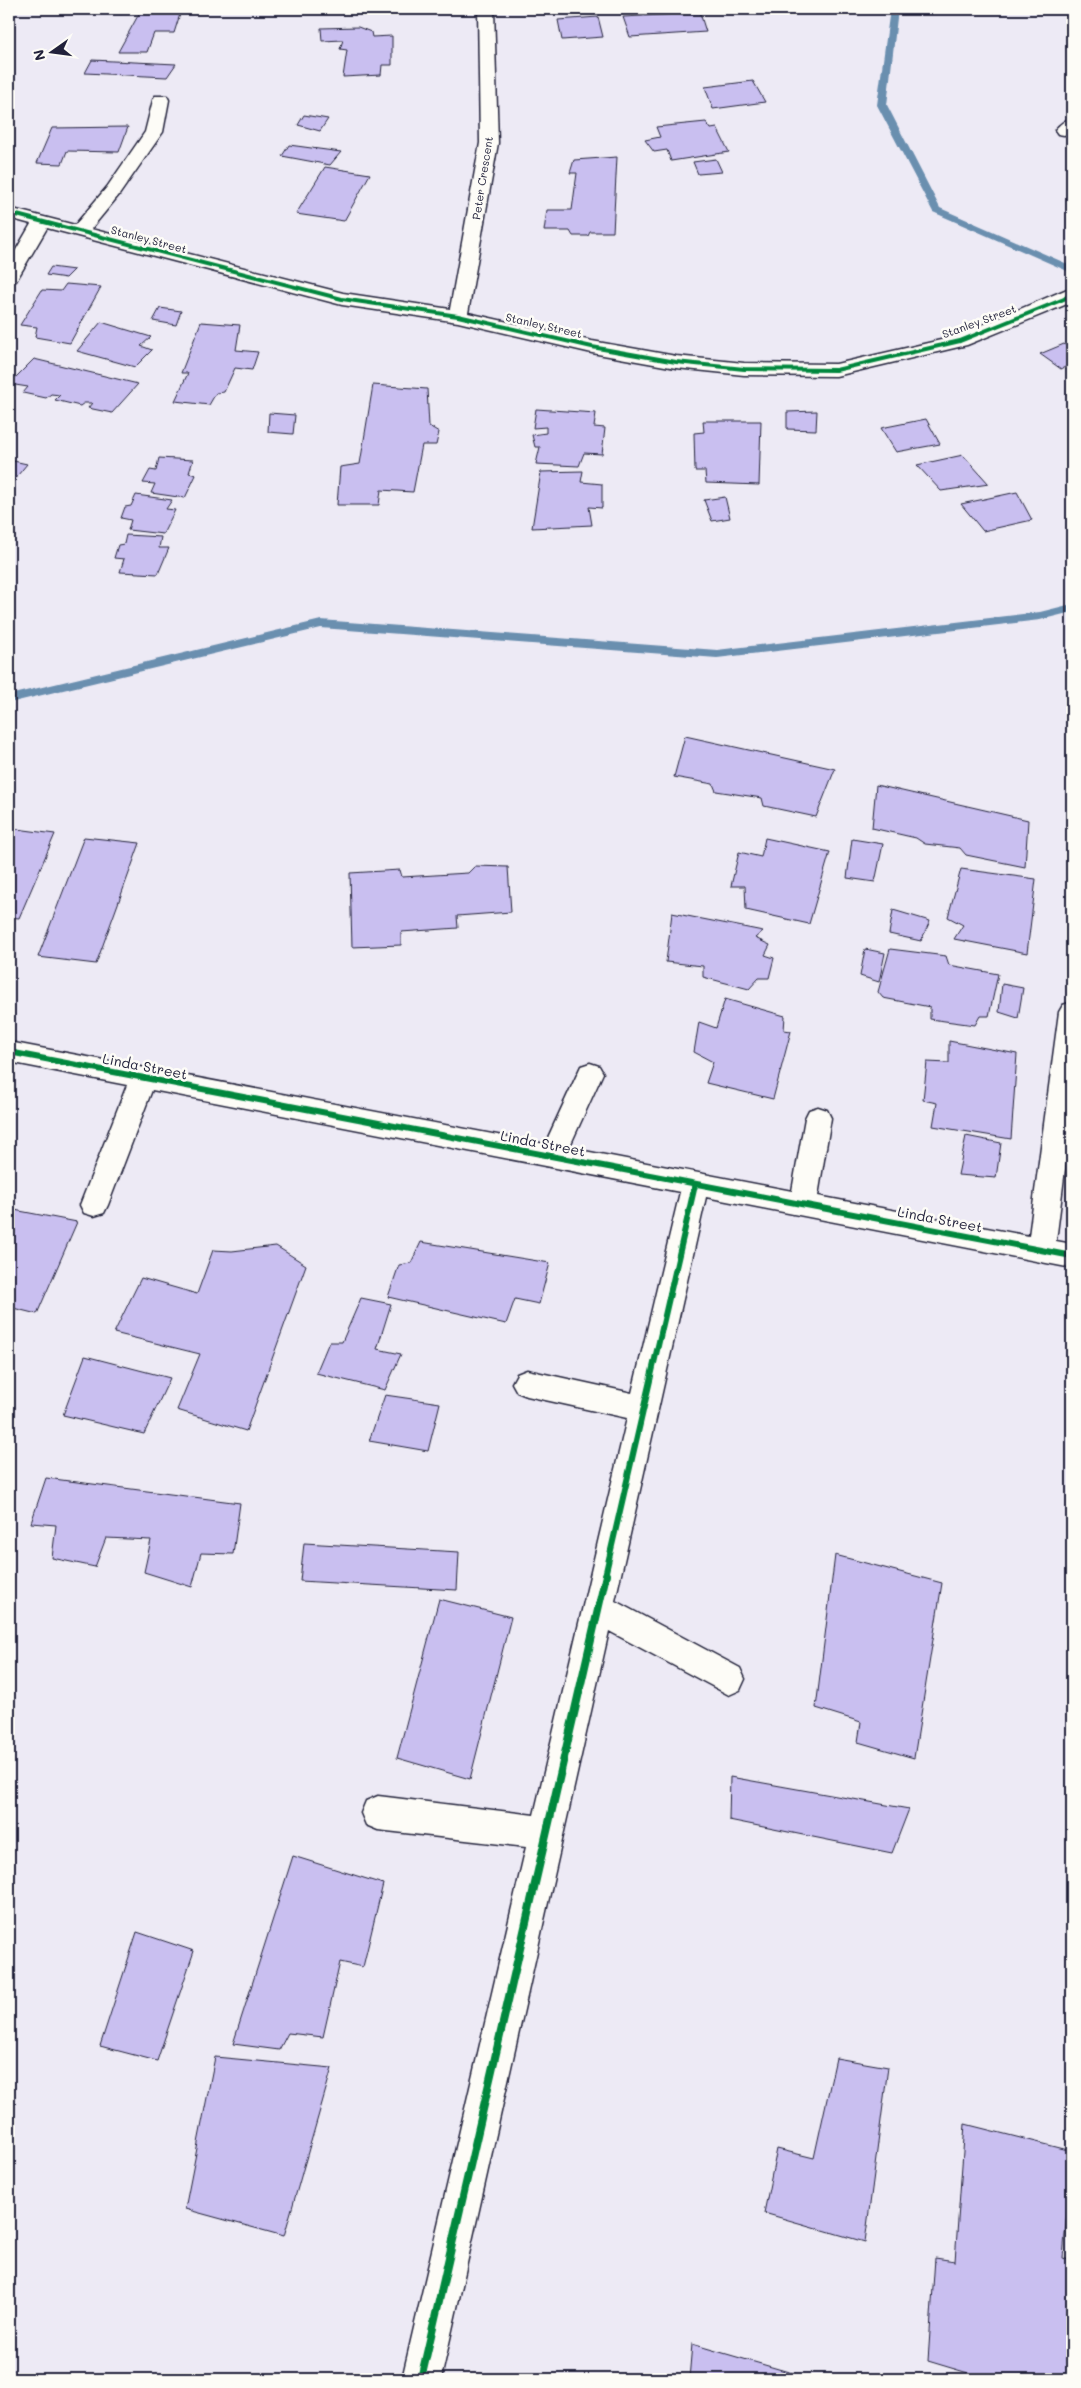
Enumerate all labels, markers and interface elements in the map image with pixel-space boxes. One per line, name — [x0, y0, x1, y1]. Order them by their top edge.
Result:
north arrow — [28, 28, 78, 78]
text: N — [28, 48, 49, 63]
street label: Peter Crescent — [468, 135, 496, 221]
street label: Stanley Street — [109, 222, 189, 256]
street label: Stanley Street — [940, 301, 1018, 341]
street label: Stanley Street — [504, 309, 584, 341]
street label: Linda Street — [101, 1048, 189, 1084]
street label: Linda Street — [499, 1125, 587, 1161]
street label: Linda Street — [896, 1201, 984, 1237]

